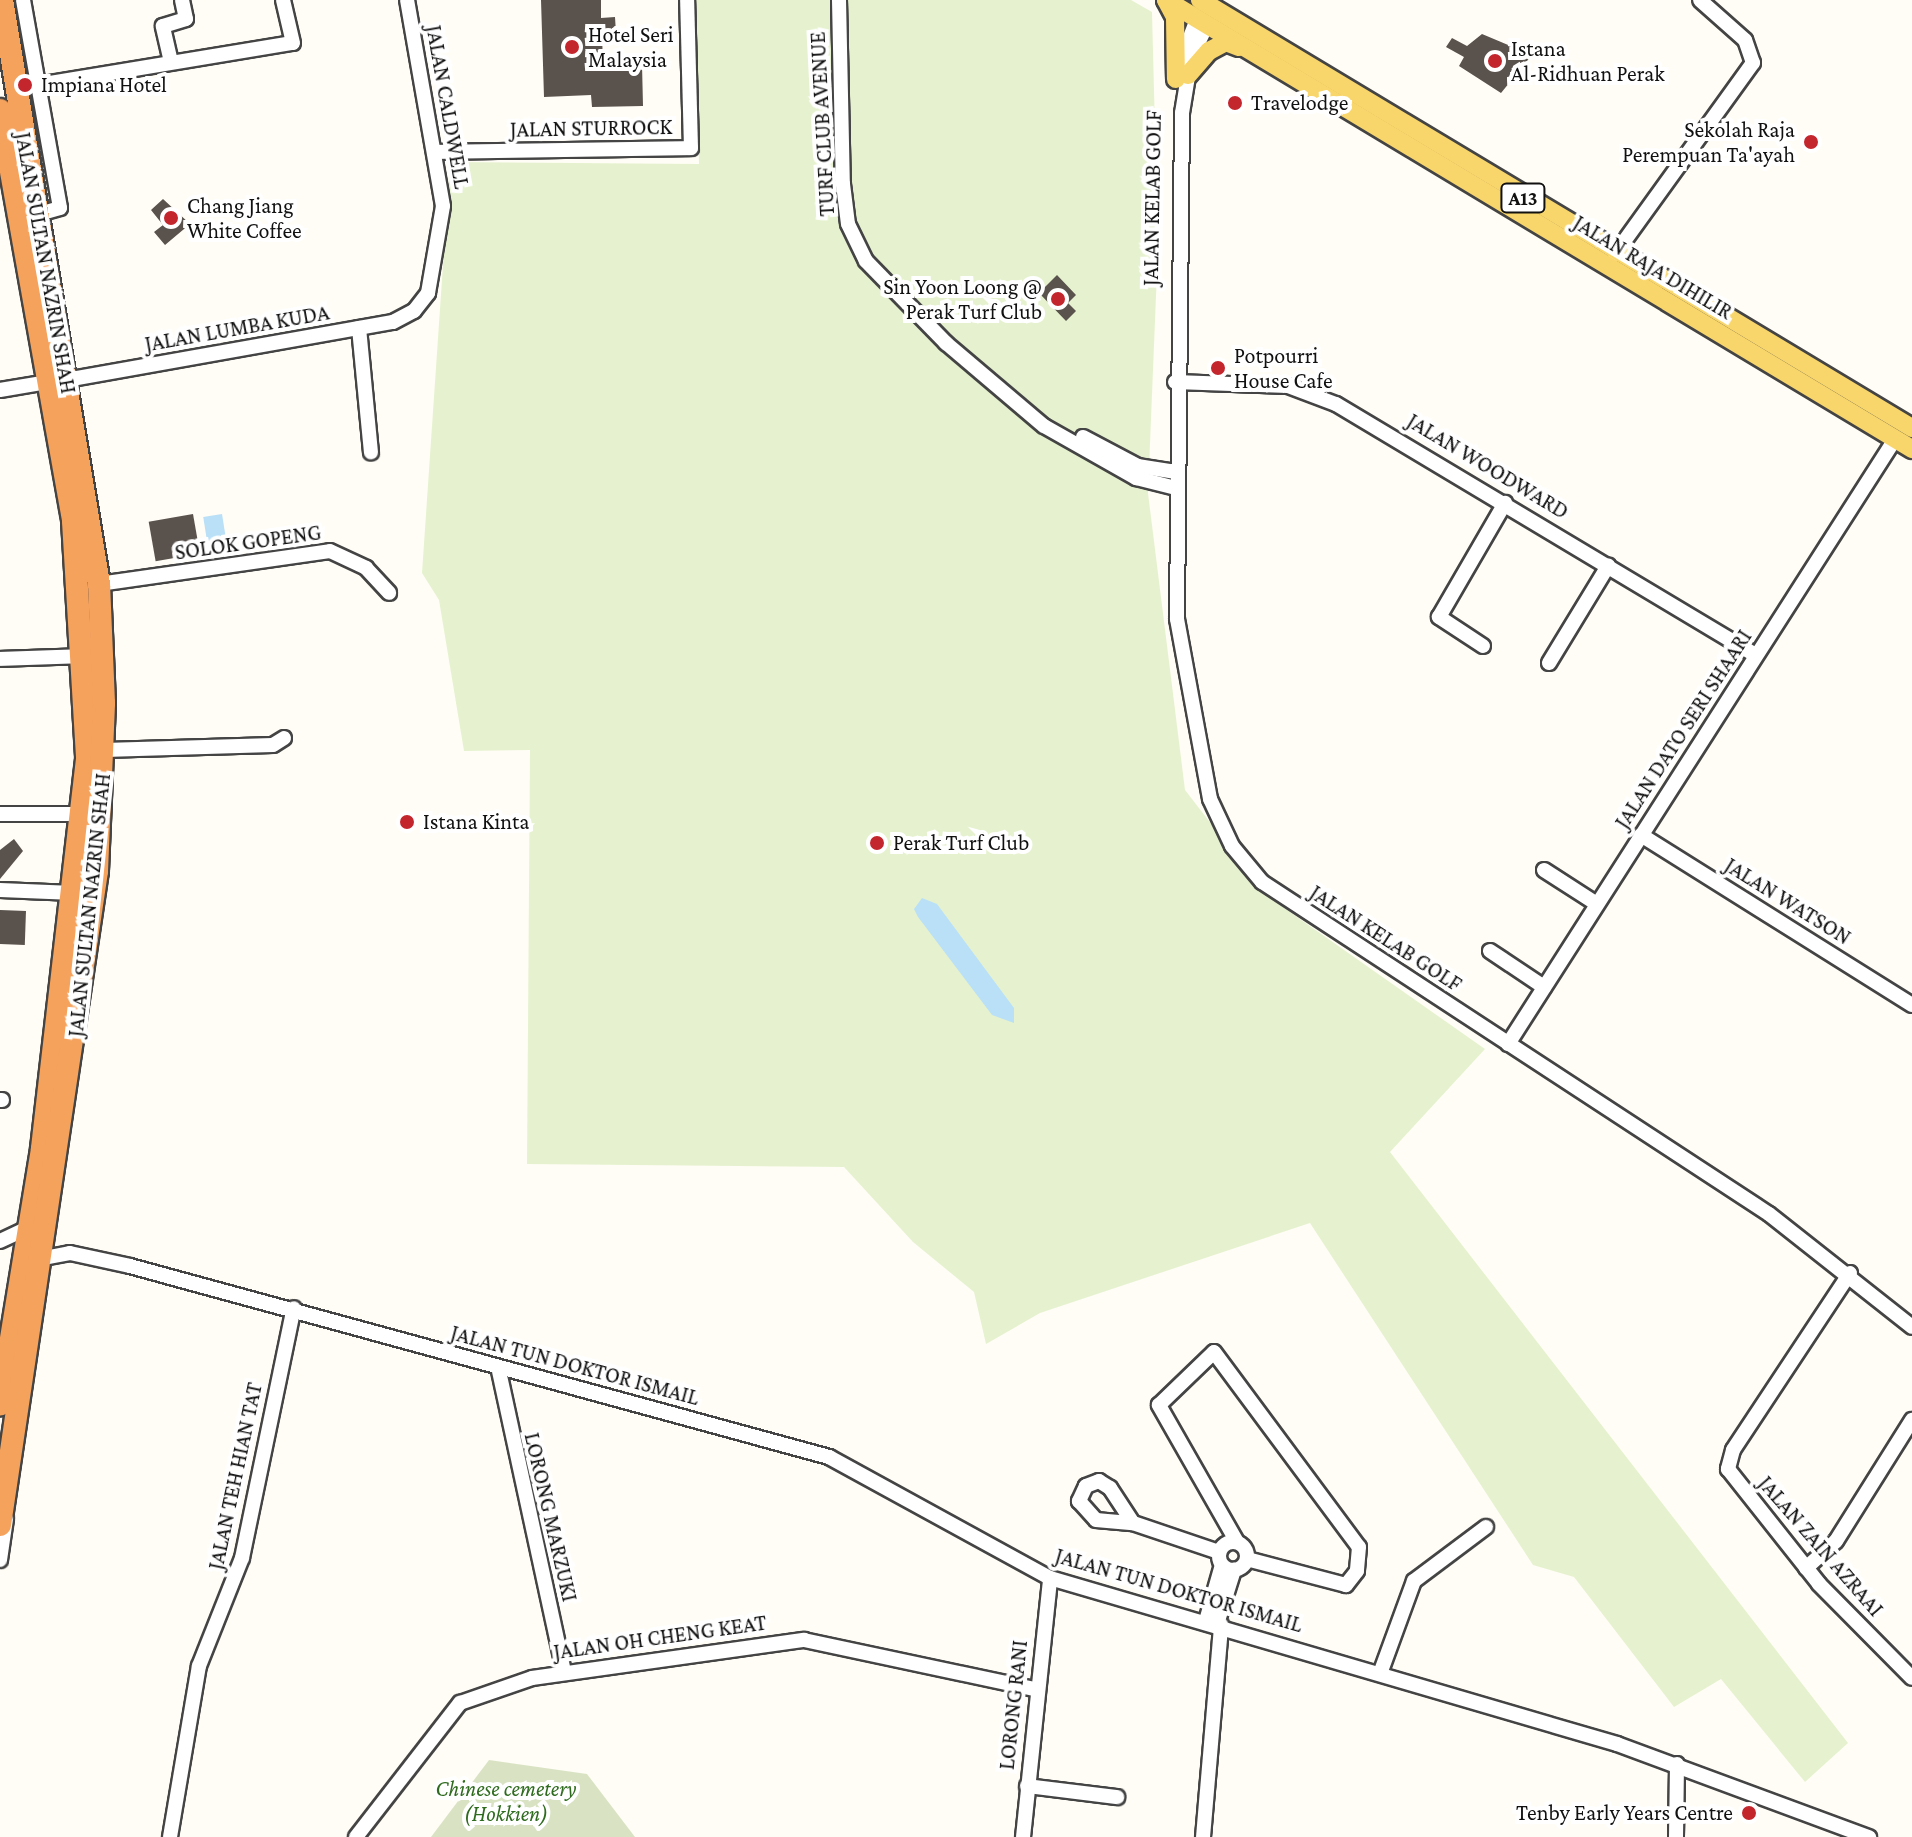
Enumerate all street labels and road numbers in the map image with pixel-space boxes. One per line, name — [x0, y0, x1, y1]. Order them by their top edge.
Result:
street label: JALAN CALDWELL — [421, 23, 475, 191]
street label: TURF CLUB AVENUE — [804, 31, 840, 217]
street label: JALAN KELAB GOLF — [1137, 110, 1167, 286]
street label: JALAN STURROCK — [510, 113, 672, 143]
street label: JALAN SULTAN NAZRIN SHAH — [10, 130, 82, 396]
road number: A13 — [1499, 182, 1547, 214]
street label: JALAN RAJA DIHILIR — [1569, 209, 1737, 325]
street label: JALAN LUMBA KUDA — [143, 299, 331, 357]
street label: JALAN WOODWARD — [1403, 407, 1573, 525]
street label: SOLOK GOPENG — [173, 519, 323, 565]
street label: JALAN DATO SERI SHAARI — [1609, 625, 1757, 833]
street label: JALAN SULTAN NAZRIN SHAH — [62, 772, 116, 1038]
street label: JALAN WATSON — [1720, 852, 1856, 950]
street label: JALAN KELAB GOLF — [1305, 879, 1467, 997]
street label: JALAN TUN DOKTOR ISMAIL — [448, 1319, 702, 1411]
street label: JALAN TEH HIAN TAT — [202, 1380, 268, 1572]
street label: LORONG MARZUKI — [519, 1430, 583, 1604]
street label: JALAN ZAIN AZRAAI — [1753, 1470, 1889, 1622]
street label: JALAN TUN DOKTOR ISMAIL — [1052, 1542, 1306, 1638]
street label: JALAN OH CHENG KEAT — [552, 1609, 768, 1665]
street label: LORONG RANI — [993, 1639, 1033, 1771]

